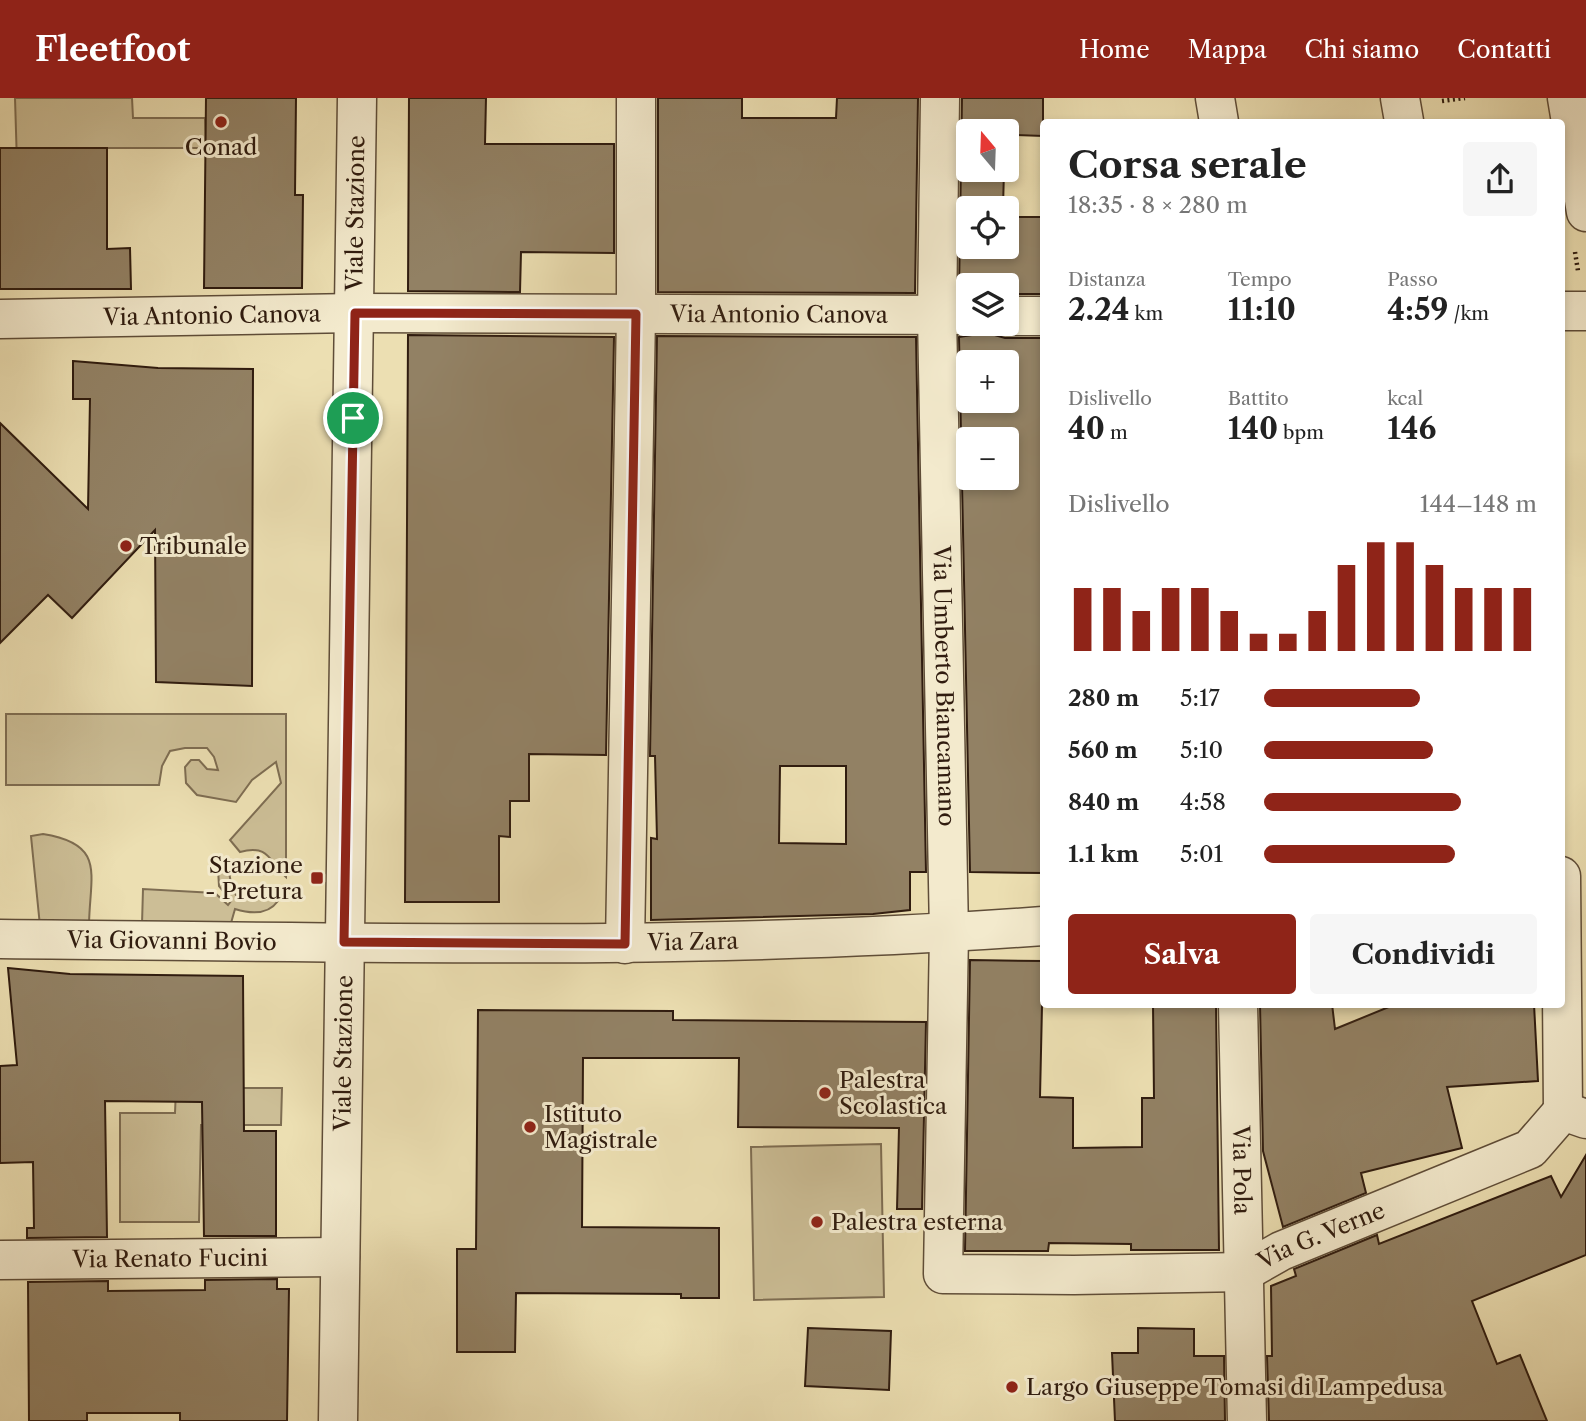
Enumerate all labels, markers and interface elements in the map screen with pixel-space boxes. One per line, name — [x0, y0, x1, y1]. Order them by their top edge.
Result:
text: Fleetfoot — [35, 29, 190, 70]
text: Home — [1079, 35, 1150, 64]
text: Mappa — [1188, 35, 1267, 64]
text: Chi siamo — [1305, 35, 1419, 64]
text: Contatti — [1457, 35, 1551, 64]
marker: Conad — [213, 114, 229, 130]
north arrow — [956, 119, 1018, 182]
map controls — [956, 119, 1019, 490]
place label: Conad — [185, 133, 257, 161]
street label: Viale Stazione — [340, 135, 370, 292]
text: Corsa serale — [1068, 141, 1307, 188]
button: share — [1463, 142, 1537, 216]
text: 18:35 · 8 × 280 m — [1068, 191, 1248, 219]
button: locate — [956, 196, 1019, 259]
text: Distanza — [1068, 268, 1146, 291]
text: Tempo — [1228, 268, 1292, 291]
text: Passo — [1387, 268, 1438, 291]
button: layers — [956, 273, 1019, 336]
text: 2.24 — [1068, 291, 1130, 328]
text: 11:10 — [1228, 291, 1296, 328]
text: 4:59 — [1387, 291, 1448, 328]
street label: Via Antonio Canova — [102, 300, 322, 331]
street label: Via Antonio Canova — [669, 300, 889, 329]
text: km — [1130, 302, 1163, 325]
text: /km — [1448, 302, 1489, 325]
button: + — [956, 350, 1019, 413]
text: Dislivello — [1068, 387, 1152, 410]
text: Battito — [1228, 387, 1289, 410]
text: kcal — [1387, 387, 1423, 410]
pin — [323, 388, 383, 448]
icon: arrive — [334, 399, 372, 437]
text: 40 — [1068, 410, 1105, 447]
text: 140 — [1228, 410, 1278, 447]
text: 146 — [1387, 410, 1437, 447]
text: m — [1105, 421, 1128, 444]
text: bpm — [1278, 421, 1324, 444]
button: − — [956, 427, 1019, 490]
text: Dislivello — [1068, 490, 1170, 518]
text: 144–148 m — [1420, 490, 1537, 518]
place label: Tribunale — [140, 532, 247, 560]
marker: Tribunale — [118, 538, 134, 554]
street label: Via Umberto Biancamano — [927, 544, 961, 827]
text: 280 m — [1068, 684, 1139, 712]
text: 5:17 — [1180, 684, 1220, 712]
text: 560 m — [1068, 736, 1138, 764]
text: 5:10 — [1180, 736, 1223, 764]
text: 840 m — [1068, 788, 1139, 816]
text: 4:58 — [1180, 788, 1226, 816]
text: 1.1 km — [1068, 840, 1139, 868]
text: 5:01 — [1180, 840, 1223, 868]
place label: Stazione - Pretura — [205, 851, 304, 905]
marker: Stazione - Pretura — [309, 870, 325, 886]
button: Salva — [1068, 914, 1296, 994]
button: Condividi — [1310, 914, 1537, 994]
street label: Via Giovanni Bovio — [66, 926, 277, 956]
street label: Via Zara — [646, 927, 740, 956]
street label: Viale Stazione — [328, 975, 358, 1132]
place label: Palestra Scolastica — [839, 1066, 948, 1120]
marker: Palestra Scolastica — [817, 1085, 833, 1101]
place label: Istituto Magistrale — [544, 1100, 658, 1154]
marker: Istituto Magistrale — [522, 1119, 538, 1135]
street label: Via Pola — [1227, 1124, 1257, 1216]
street label: Via G. Verne — [1252, 1196, 1389, 1276]
place label: Palestra esterna — [831, 1208, 1004, 1236]
marker: Palestra esterna — [809, 1214, 825, 1230]
street label: Via Renato Fucini — [71, 1244, 268, 1273]
place label: Largo Giuseppe Tomasi di Lampedusa — [1026, 1373, 1444, 1401]
marker: Largo Giuseppe Tomasi di Lampedusa — [1004, 1379, 1020, 1395]

